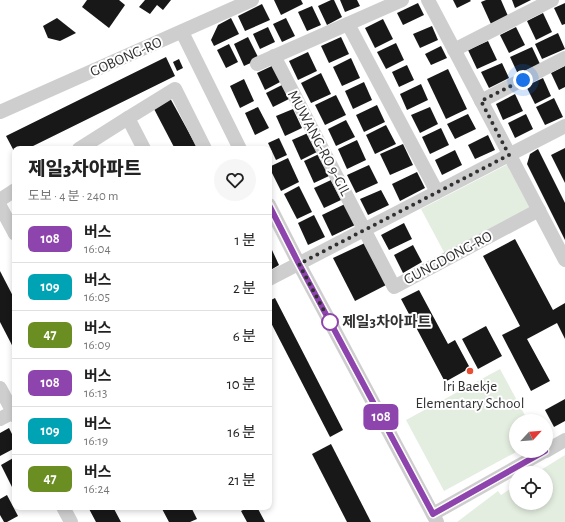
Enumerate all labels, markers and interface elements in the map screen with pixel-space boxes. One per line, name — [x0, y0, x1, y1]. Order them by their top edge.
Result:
street label: GOBONG-RO — [88, 34, 164, 80]
your location — [513, 70, 533, 90]
street label: MUWANG-RO 9-GIL — [285, 88, 353, 199]
button: heart — [214, 159, 256, 201]
text: 제일3차아파트 — [28, 160, 141, 179]
text: 도보 · 4 분 · 240 m — [28, 190, 118, 203]
text: 버스 — [84, 225, 112, 240]
street label: GUNGDONG-RO — [401, 229, 495, 287]
text: 108 — [40, 232, 60, 246]
text: 1 분 — [235, 233, 256, 248]
text: 16:04 — [84, 243, 111, 256]
text: 버스 — [84, 273, 112, 288]
text: 109 — [40, 280, 60, 294]
text: 2 분 — [233, 281, 256, 296]
text: 16:05 — [84, 291, 110, 304]
marker: 제일3차아파트 — [321, 313, 339, 331]
place label: 제일3차아파트 — [342, 314, 431, 330]
text: 버스 — [84, 321, 112, 336]
text: 47 — [43, 328, 57, 342]
text: 6 분 — [233, 329, 256, 344]
text: 16:09 — [84, 339, 111, 352]
marker: Iri Baekje Elementary School — [465, 366, 475, 376]
text: 버스 — [84, 369, 112, 384]
text: 108 — [40, 376, 60, 390]
text: 10 분 — [227, 377, 256, 392]
place label: Iri Baekje Elementary School — [416, 379, 524, 411]
text: 16:13 — [84, 387, 107, 400]
line badge: 108 — [358, 404, 404, 430]
text: 108 — [371, 410, 391, 424]
north arrow — [509, 414, 553, 458]
map controls — [509, 414, 553, 510]
text: 버스 — [84, 417, 112, 432]
text: 109 — [40, 424, 60, 438]
text: 16 분 — [228, 425, 256, 440]
text: 16:19 — [84, 435, 108, 448]
text: 버스 — [84, 465, 112, 480]
button: locate — [509, 466, 553, 510]
text: 47 — [43, 472, 57, 486]
text: 21 분 — [228, 473, 256, 488]
text: 16:24 — [84, 483, 110, 496]

